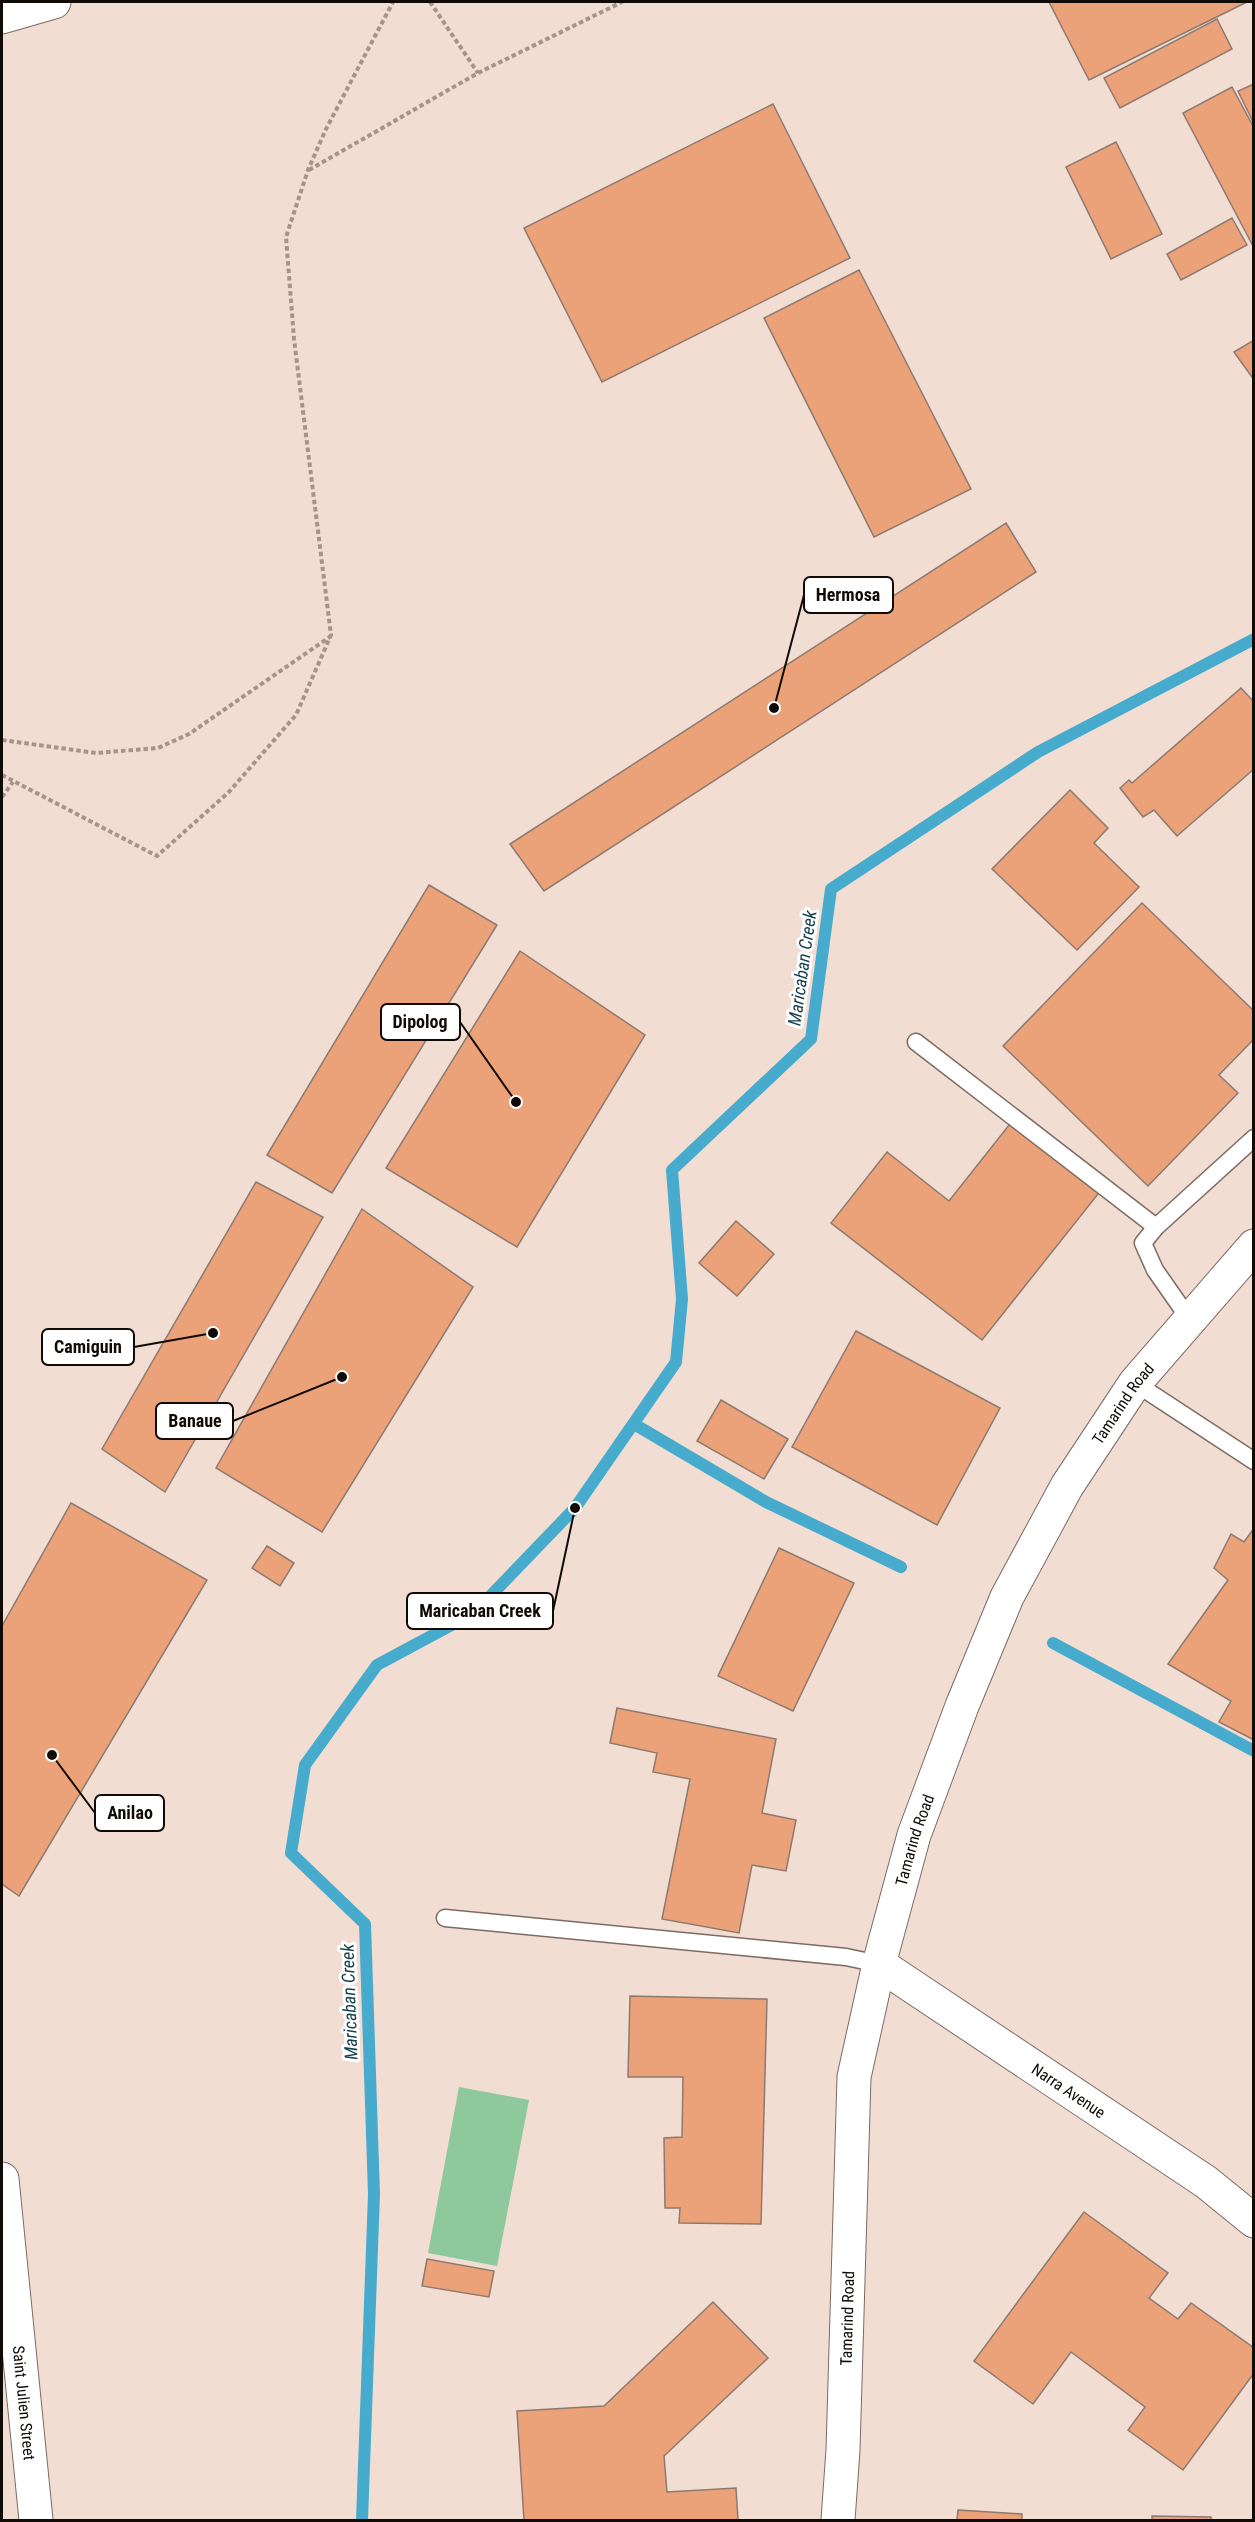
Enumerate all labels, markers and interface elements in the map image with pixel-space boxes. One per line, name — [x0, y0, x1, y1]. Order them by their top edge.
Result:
callout: Hermosa — [804, 577, 893, 613]
text: Hermosa — [816, 584, 880, 605]
water label: Maricaban Creek — [784, 908, 821, 1027]
callout: Dipolog — [381, 1004, 460, 1040]
text: Dipolog — [392, 1011, 448, 1032]
callout: Camiguin — [42, 1329, 134, 1365]
text: Camiguin — [54, 1336, 122, 1357]
street label: Tamarind Road — [1088, 1359, 1158, 1448]
callout: Banaue — [156, 1403, 233, 1439]
text: Banaue — [168, 1410, 222, 1431]
callout: Maricaban Creek — [407, 1593, 553, 1629]
text: Maricaban Creek — [419, 1600, 541, 1621]
street label: Tamarind Road — [891, 1792, 938, 1888]
callout: Anilao — [95, 1795, 164, 1831]
text: Anilao — [107, 1802, 153, 1823]
water label: Maricaban Creek — [336, 1942, 362, 2060]
street label: Narra Avenue — [1028, 2059, 1109, 2122]
street label: Tamarind Road — [836, 2271, 858, 2366]
street label: Saint Julien Street — [9, 2345, 40, 2461]

